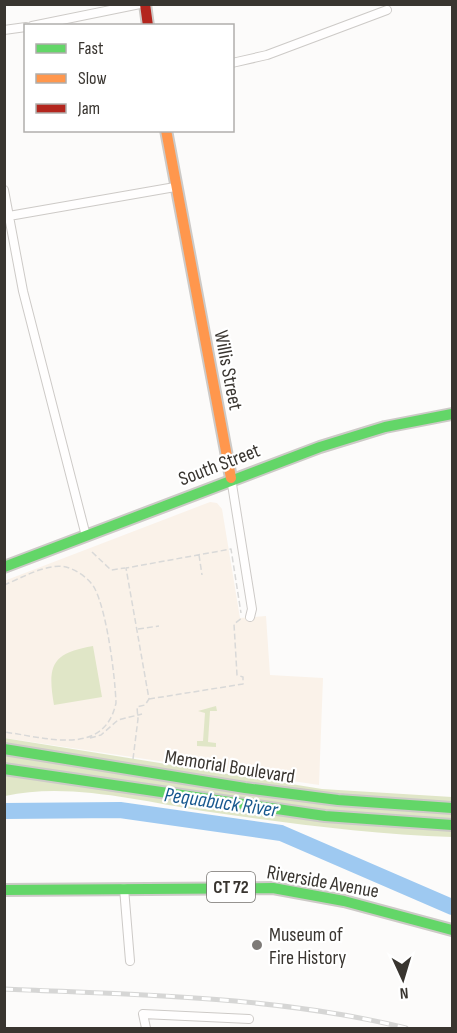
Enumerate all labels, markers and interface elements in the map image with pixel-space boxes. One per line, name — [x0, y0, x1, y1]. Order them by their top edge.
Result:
legend — [24, 24, 234, 132]
text: Fast — [78, 38, 104, 59]
text: Slow — [78, 68, 107, 89]
text: Jam — [77, 98, 100, 119]
street label: Willis Street — [209, 328, 248, 412]
street label: South Street — [175, 438, 263, 491]
street label: Memorial Boulevard — [163, 745, 297, 789]
water label: Pequabuck River — [163, 782, 280, 823]
street label: Riverside Avenue — [265, 860, 381, 904]
road number: CT 72 — [207, 872, 255, 902]
place label: Museum of Fire History — [269, 923, 346, 970]
marker: Museum of Fire History — [250, 938, 264, 952]
north arrow — [373, 949, 433, 1009]
text: N — [399, 983, 409, 1002]

